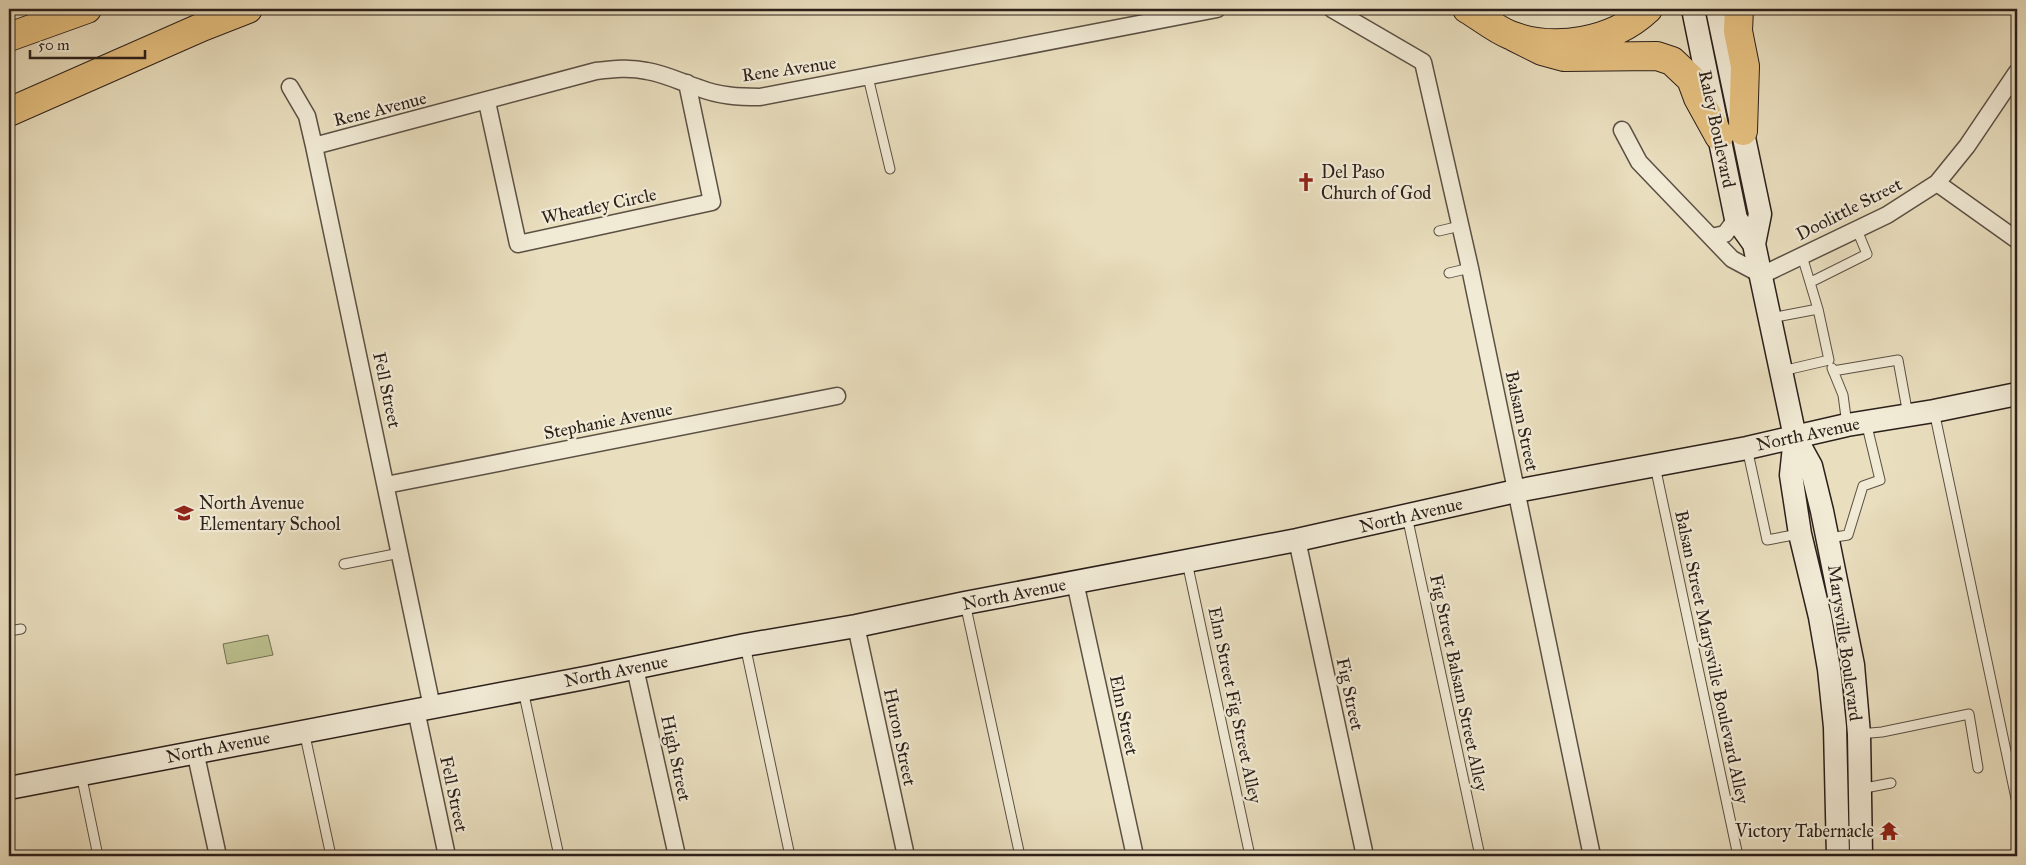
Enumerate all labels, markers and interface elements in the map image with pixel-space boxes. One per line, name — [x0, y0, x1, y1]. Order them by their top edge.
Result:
scale bar — [30, 28, 145, 60]
text: 50 m — [38, 36, 70, 54]
street label: Rene Avenue — [740, 51, 838, 87]
street label: Raley Boulevard — [1694, 68, 1740, 190]
street label: Rene Avenue — [331, 87, 429, 131]
place label: Del Paso Church of God — [1321, 161, 1431, 204]
church icon: Del Paso Church of God — [1295, 171, 1317, 193]
street label: Doolittle Street — [1792, 173, 1906, 245]
street label: Wheatley Circle — [540, 183, 658, 229]
street label: Fell Street — [368, 350, 406, 431]
street label: Balsam Street — [1501, 369, 1544, 474]
street label: Stephanie Avenue — [542, 398, 674, 444]
street label: North Avenue — [1754, 412, 1862, 456]
place label: North Avenue Elementary School — [199, 492, 341, 535]
street label: North Avenue — [1357, 492, 1465, 538]
school or university icon: North Avenue Elementary School — [173, 502, 195, 524]
street label: Balsan Street Marysville Boulevard Alley — [1670, 508, 1754, 806]
street label: Marysville Boulevard — [1823, 564, 1867, 722]
street label: Fig Street Balsam Street Alley — [1424, 572, 1493, 794]
street label: North Avenue — [960, 573, 1068, 615]
street label: Elm Street Fig Street Alley — [1202, 605, 1267, 806]
street label: North Avenue — [562, 650, 670, 692]
street label: Fig Street — [1331, 656, 1369, 733]
street label: Elm Street — [1105, 673, 1143, 758]
street label: Huron Street — [879, 686, 921, 788]
street label: High Street — [655, 713, 696, 804]
street label: North Avenue — [164, 726, 272, 768]
street label: Fell Street — [435, 754, 473, 835]
place label: Victory Tabernacle — [1734, 820, 1874, 842]
temple icon: Victory Tabernacle — [1878, 820, 1900, 842]

